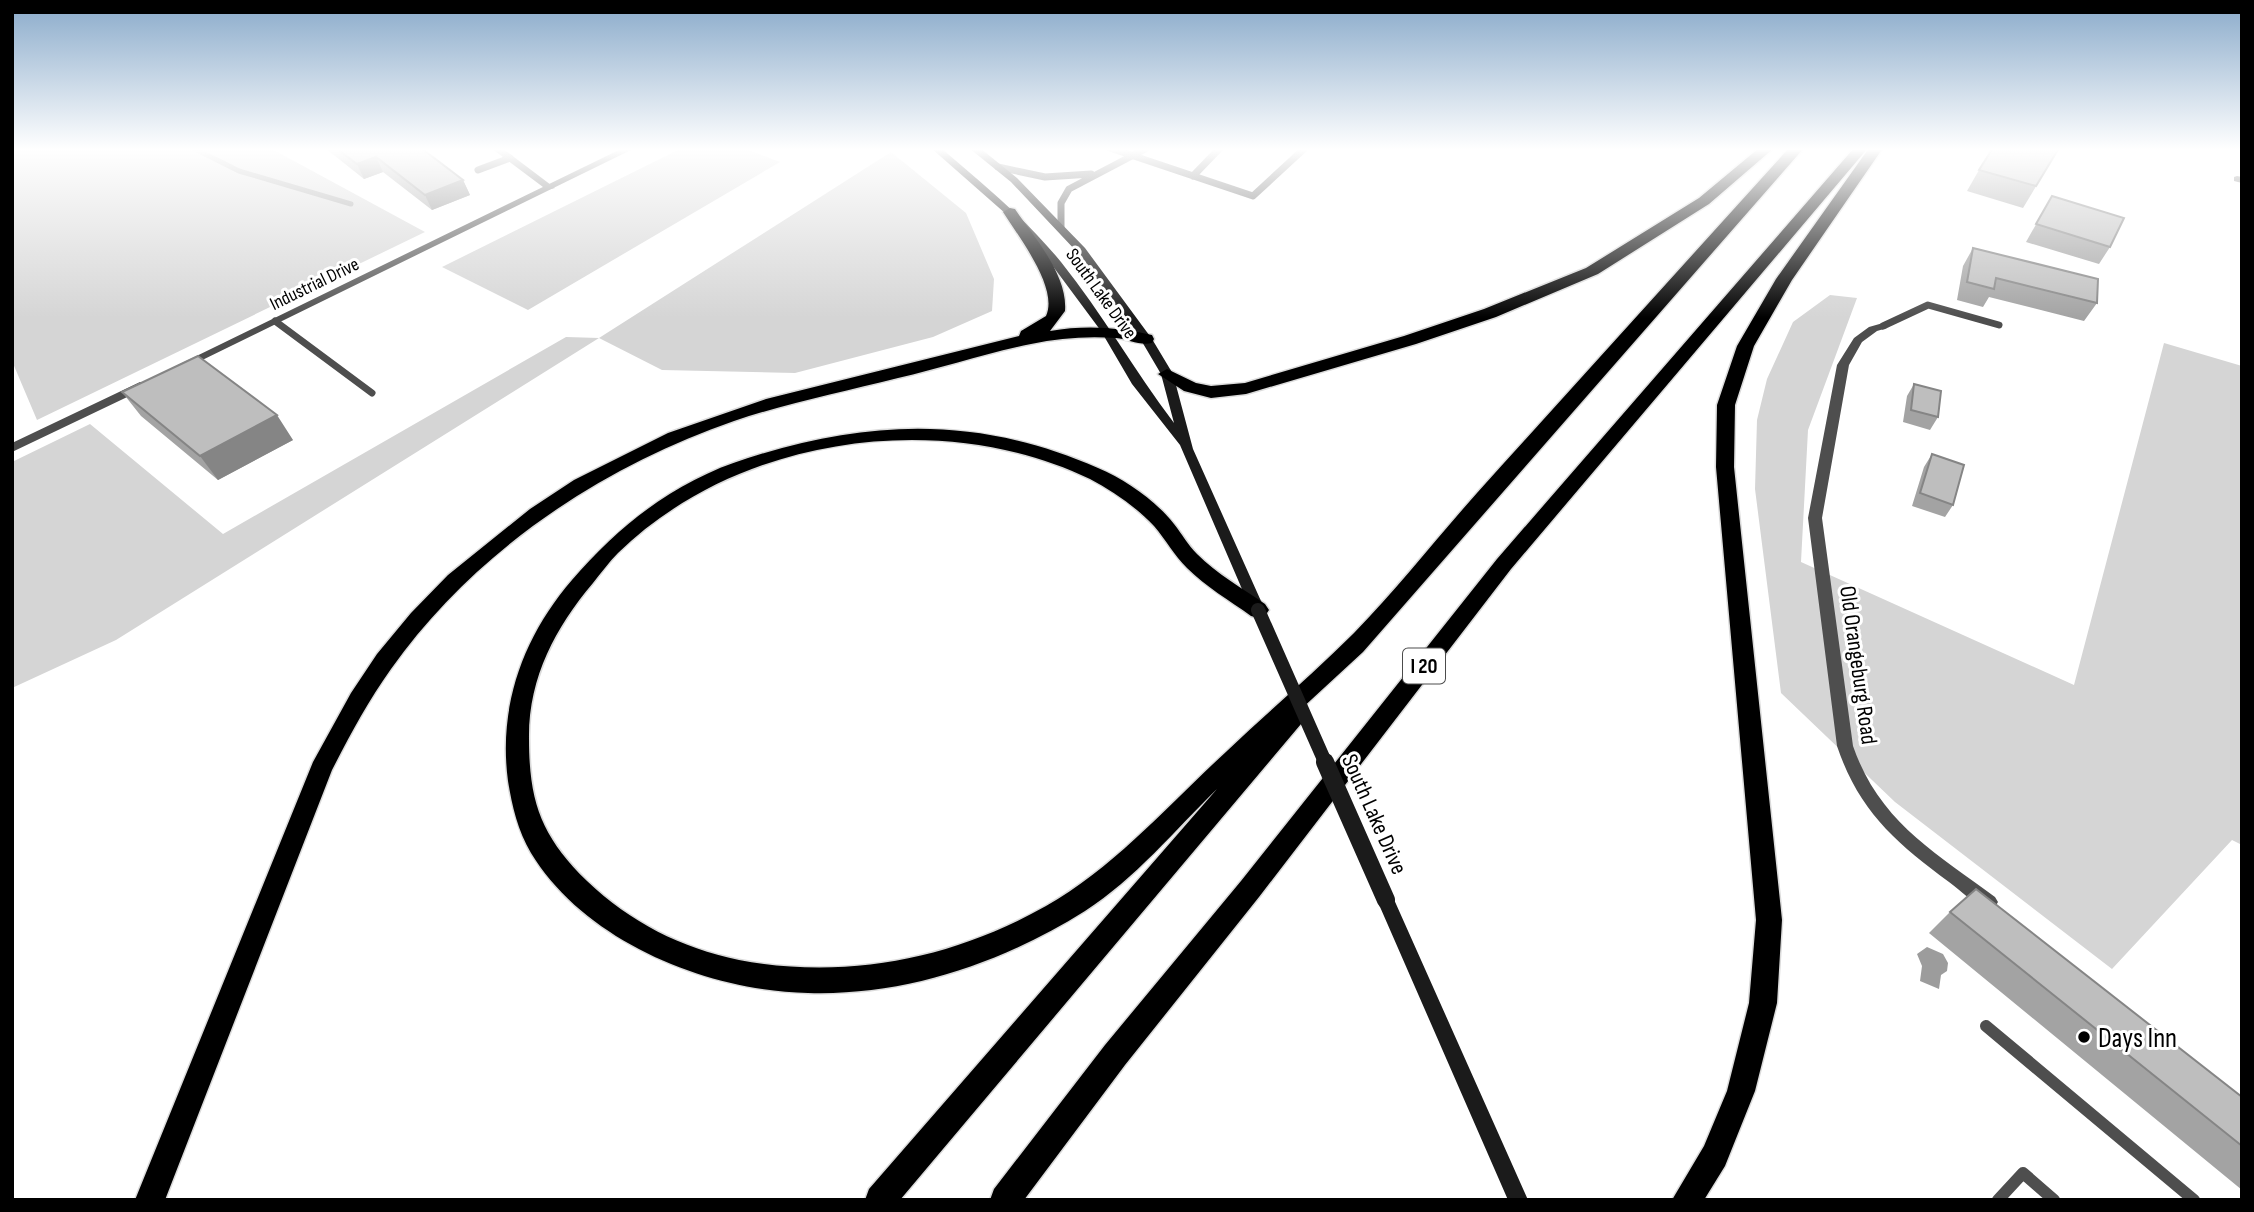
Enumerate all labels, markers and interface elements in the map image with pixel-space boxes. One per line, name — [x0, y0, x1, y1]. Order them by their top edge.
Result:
street label: South Lake Drive — [1060, 244, 1141, 344]
street label: Industrial Drive — [266, 253, 363, 316]
street label: Old Orangeburg Road — [1833, 584, 1883, 746]
road number: I 20 — [1403, 648, 1445, 684]
street label: South Lake Drive — [1335, 750, 1413, 879]
place label: Days Inn — [2098, 1022, 2177, 1055]
marker: Days Inn — [2076, 1029, 2092, 1045]

